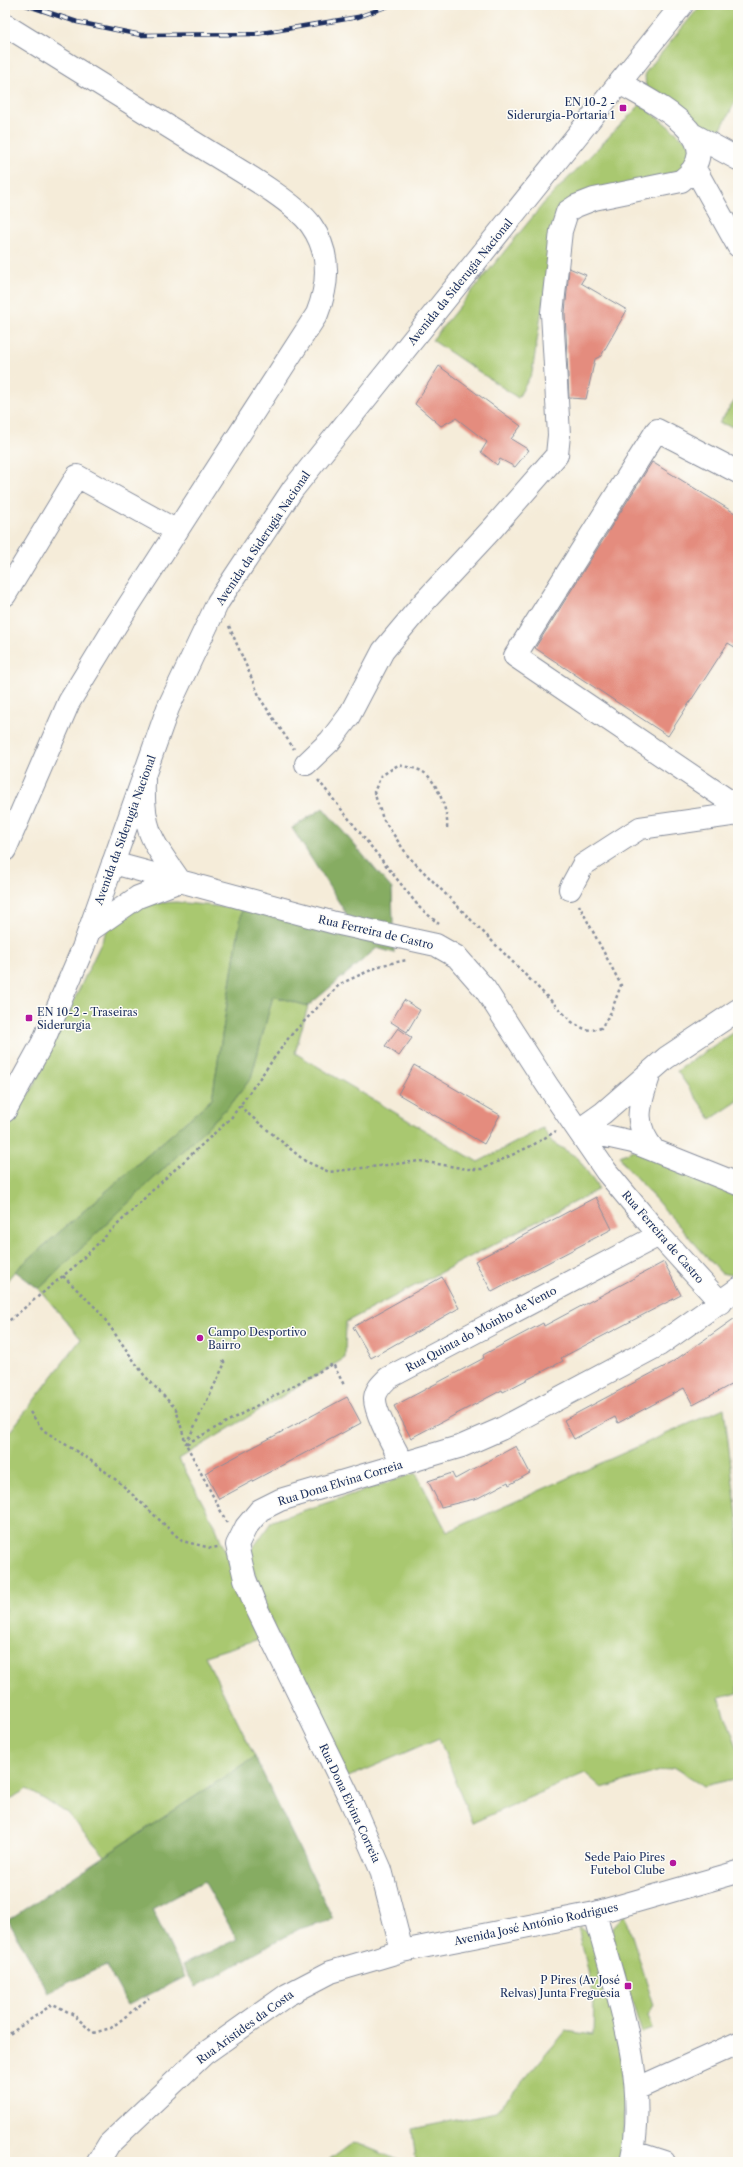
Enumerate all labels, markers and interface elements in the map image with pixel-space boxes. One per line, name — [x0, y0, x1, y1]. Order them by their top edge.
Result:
place label: EN 10-2 - Siderurgia-Portaria 1 — [507, 95, 615, 122]
marker: EN 10-2 - Siderurgia-Portaria 1 — [618, 103, 628, 113]
street label: Avenida da Siderugia Nacional — [404, 215, 516, 349]
street label: Avenida da Siderugia Nacional — [212, 468, 314, 608]
street label: Avenida da Siderugia Nacional — [91, 752, 159, 908]
street label: Rua Ferreira de Castro — [317, 912, 435, 952]
place label: EN 10-2 - Traseiras Siderurgia — [37, 1005, 138, 1032]
marker: EN 10-2 - Traseiras Siderurgia — [24, 1013, 34, 1023]
street label: Rua Ferreira de Castro — [619, 1188, 707, 1286]
street label: Rua Quinta do Moinho de Vento — [403, 1283, 559, 1375]
place label: Campo Desportivo Bairro — [208, 1325, 307, 1352]
marker: Campo Desportivo Bairro — [195, 1333, 205, 1343]
street label: Rua Dona Elvina Correia — [276, 1457, 404, 1509]
street label: Rua Dona Elvina Correia — [316, 1741, 384, 1865]
place label: Sede Paio Pires Futebol Clube — [584, 1850, 665, 1877]
marker: Sede Paio Pires Futebol Clube — [668, 1858, 678, 1868]
street label: Avenida José António Rodrigues — [452, 1900, 619, 1948]
place label: P Pires (Av José Relvas) Junta Freguesia — [500, 1973, 620, 2000]
marker: P Pires (Av José Relvas) Junta Freguesia — [623, 1981, 633, 1991]
street label: Rua Aristides da Costa — [194, 1987, 296, 2067]

